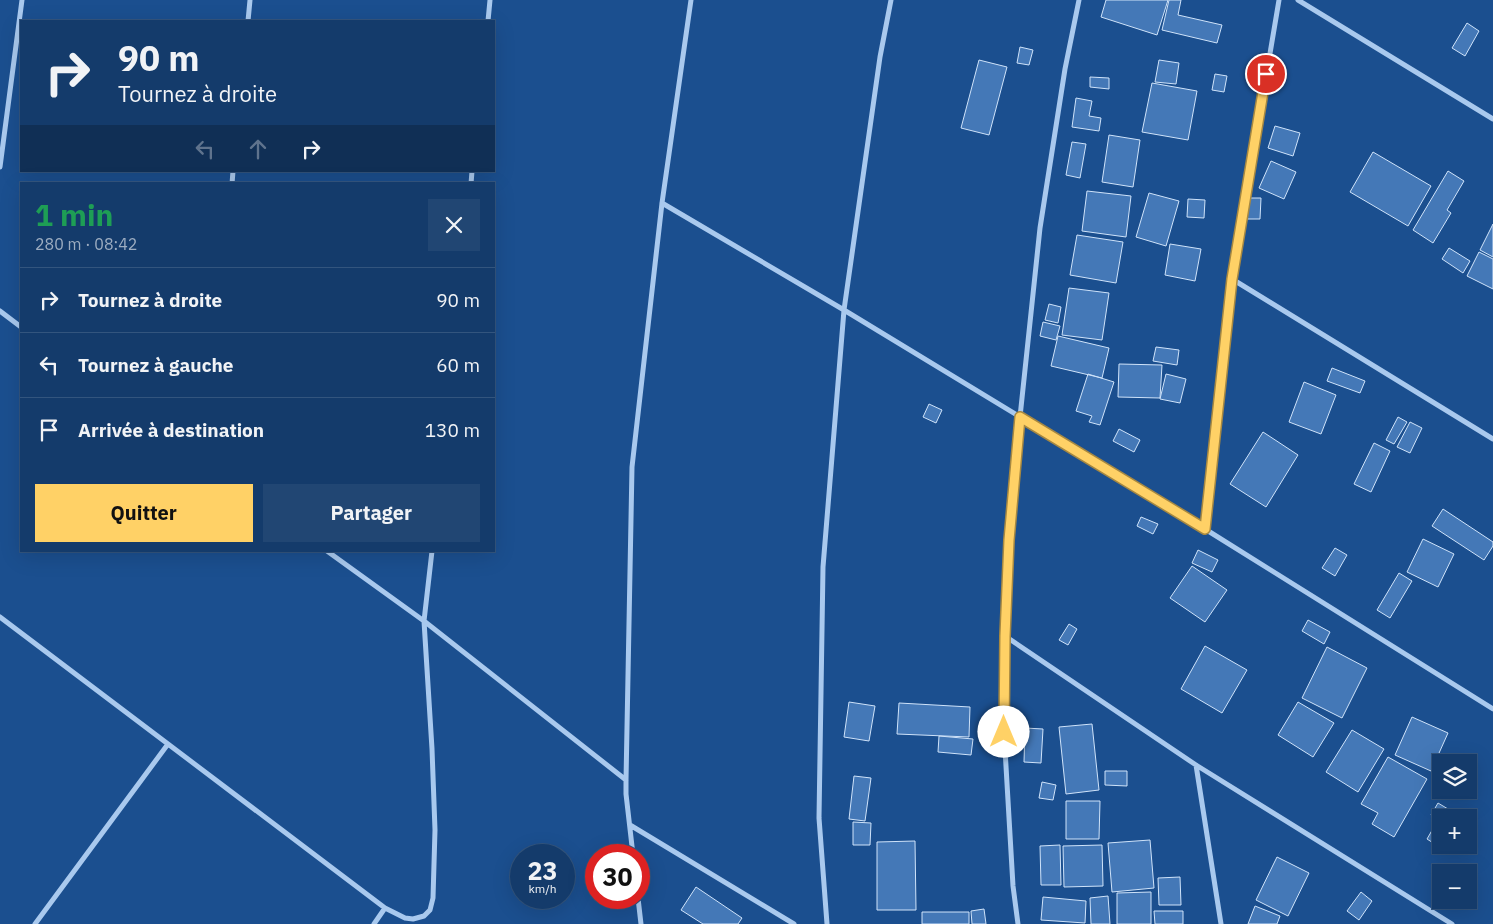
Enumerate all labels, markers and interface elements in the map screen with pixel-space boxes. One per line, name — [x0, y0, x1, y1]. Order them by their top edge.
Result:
text: 90 m — [118, 35, 200, 81]
icon: right — [35, 40, 100, 105]
pin — [1245, 53, 1287, 95]
icon: arrive — [1252, 60, 1280, 88]
text: Tournez à droite — [118, 79, 277, 108]
icon: left — [191, 135, 219, 163]
icon: ahead — [244, 135, 272, 163]
icon: right — [297, 135, 325, 163]
text: 1 min — [35, 195, 113, 234]
button: close — [428, 199, 480, 251]
text: 280 m · 08:42 — [35, 234, 137, 254]
icon: right — [35, 286, 63, 314]
text: Tournez à droite — [78, 288, 222, 312]
text: 90 m — [436, 288, 480, 312]
icon: left — [35, 351, 63, 379]
text: Tournez à gauche — [78, 353, 234, 377]
text: 60 m — [436, 353, 480, 377]
icon: arrive — [35, 416, 63, 444]
text: Arrivée à destination — [78, 418, 264, 442]
text: 130 m — [425, 418, 480, 442]
button: Quitter — [35, 484, 253, 542]
button: Partager — [263, 484, 480, 542]
position arrow — [977, 705, 1029, 757]
map controls — [1432, 754, 1477, 909]
button: layers — [1432, 754, 1477, 799]
button: + — [1432, 809, 1477, 854]
speed limit sign: 30 — [585, 844, 650, 909]
text: 23 — [527, 854, 558, 887]
button: − — [1432, 864, 1477, 909]
text: km/h — [528, 881, 557, 896]

